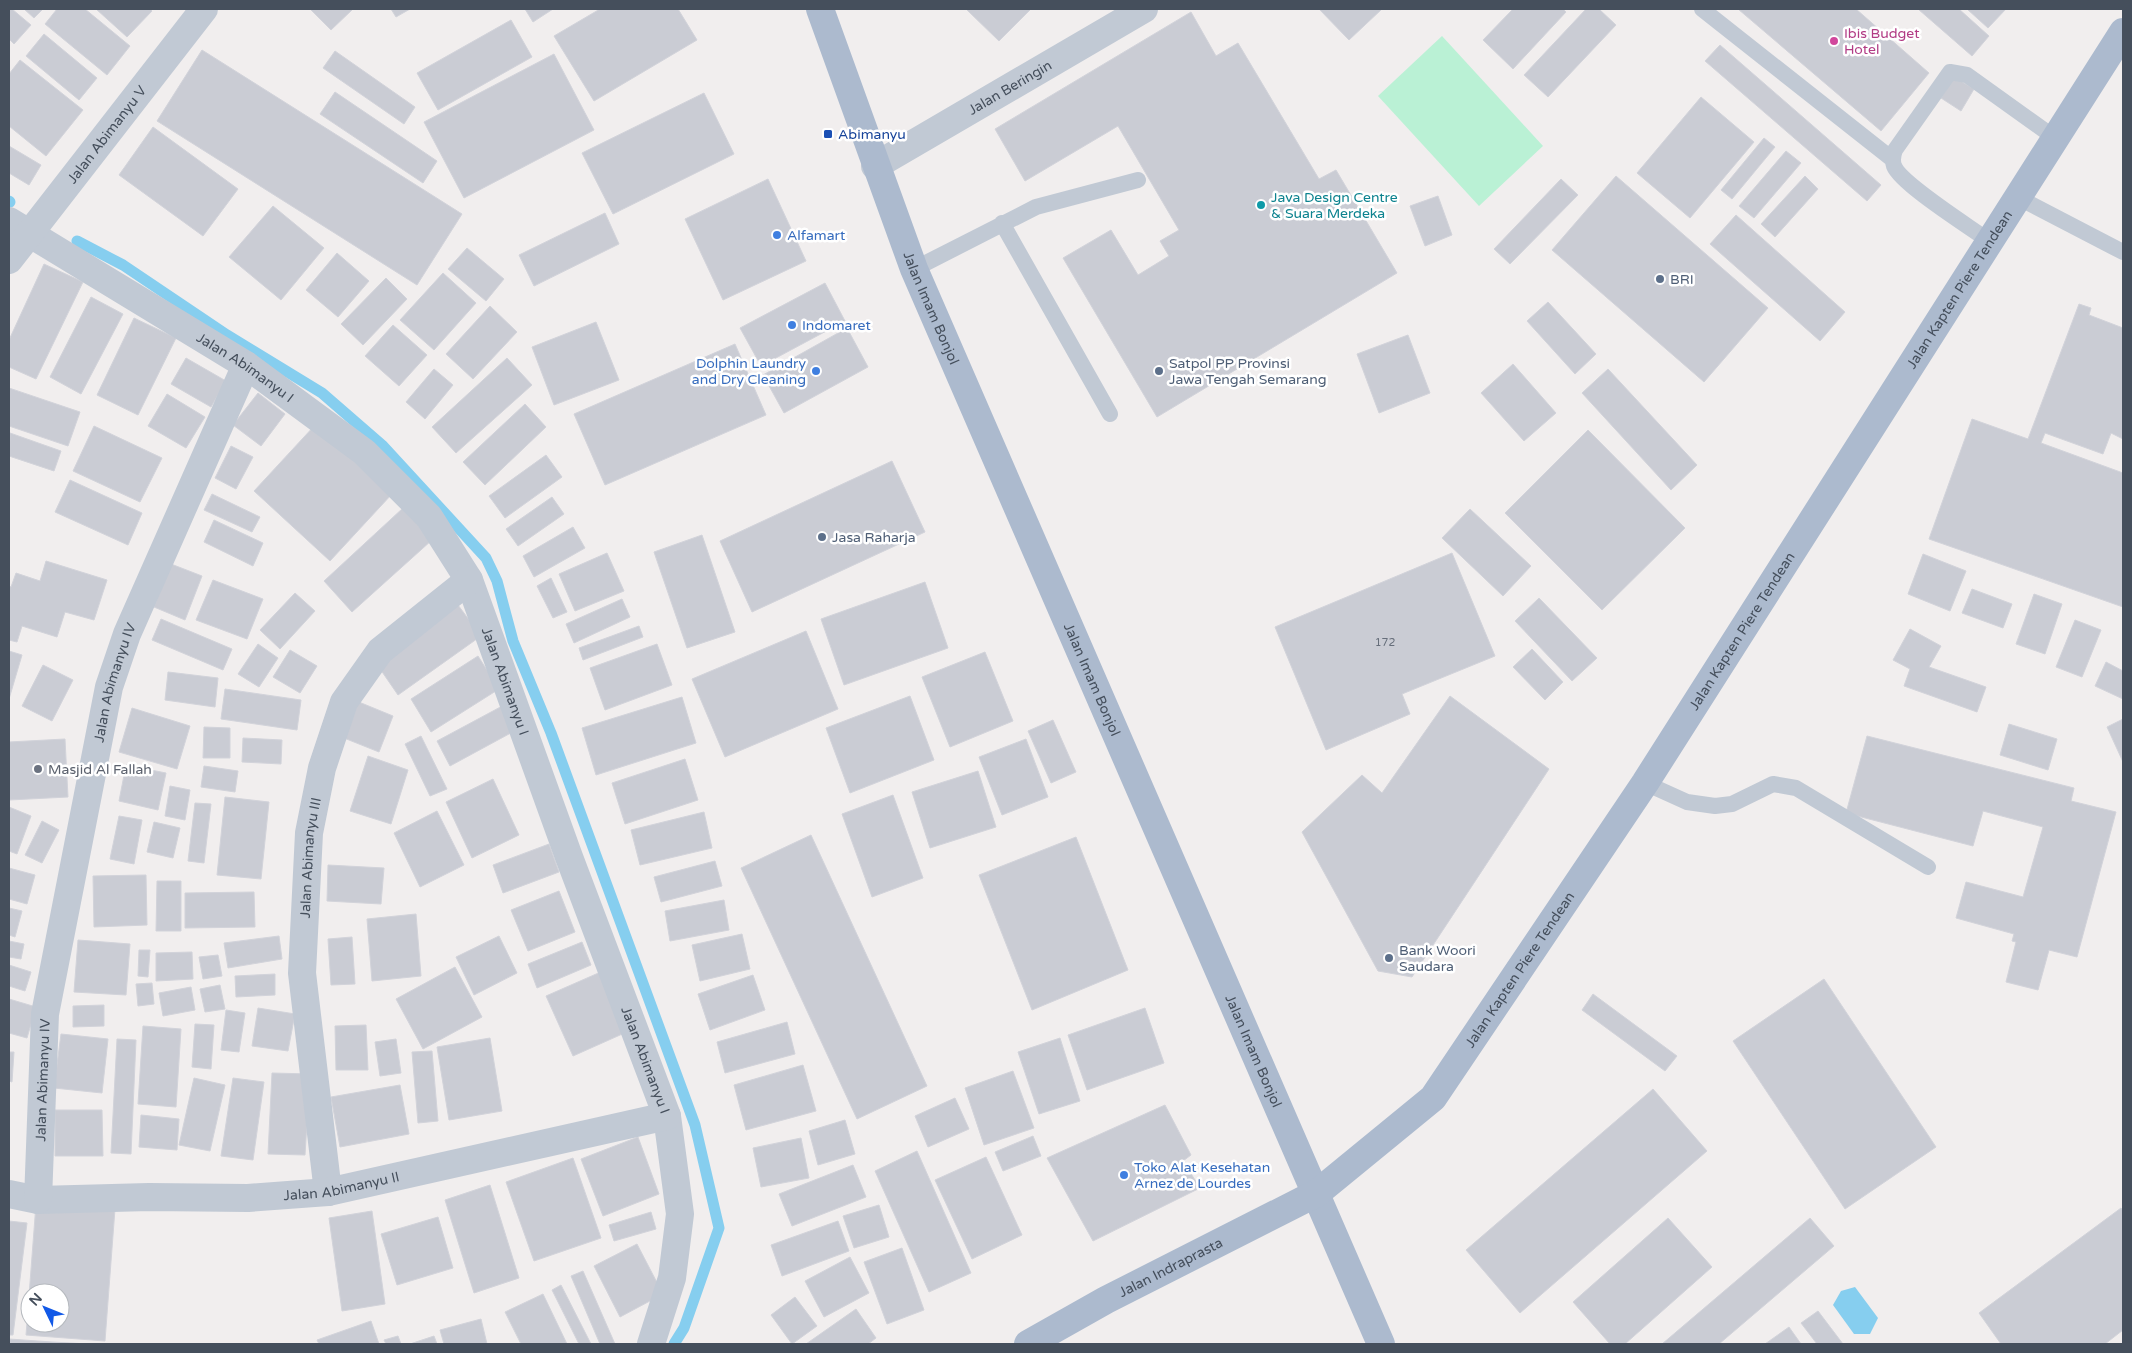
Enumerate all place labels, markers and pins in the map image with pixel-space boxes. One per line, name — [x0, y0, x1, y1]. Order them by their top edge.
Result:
place label: Ibis Budget Hotel — [1844, 25, 1920, 58]
marker: Ibis Budget Hotel — [1828, 35, 1840, 47]
place label: Abimanyu — [838, 126, 906, 143]
marker: Abimanyu — [822, 128, 834, 140]
place label: Java Design Centre & Suara Merdeka — [1271, 189, 1398, 222]
marker: Java Design Centre & Suara Merdeka — [1255, 199, 1267, 211]
place label: Alfamart — [787, 227, 846, 244]
marker: Alfamart — [771, 229, 783, 241]
place label: BRI — [1670, 271, 1694, 288]
marker: BRI — [1654, 273, 1666, 285]
place label: Indomaret — [802, 317, 872, 334]
marker: Indomaret — [786, 319, 798, 331]
place label: Dolphin Laundry and Dry Cleaning — [692, 355, 806, 388]
place label: Satpol PP Provinsi Jawa Tengah Semarang — [1169, 355, 1327, 388]
marker: Dolphin Laundry and Dry Cleaning — [810, 365, 822, 377]
marker: Satpol PP Provinsi Jawa Tengah Semarang — [1153, 365, 1165, 377]
place label: Jasa Raharja — [832, 529, 916, 546]
marker: Jasa Raharja — [816, 531, 828, 543]
place label: Masjid Al Fallah — [48, 761, 152, 778]
marker: Masjid Al Fallah — [32, 763, 44, 775]
place label: Bank Woori Saudara — [1399, 942, 1476, 975]
marker: Bank Woori Saudara — [1383, 952, 1395, 964]
place label: Toko Alat Kesehatan Arnez de Lourdes — [1134, 1159, 1270, 1192]
marker: Toko Alat Kesehatan Arnez de Lourdes — [1118, 1169, 1130, 1181]

